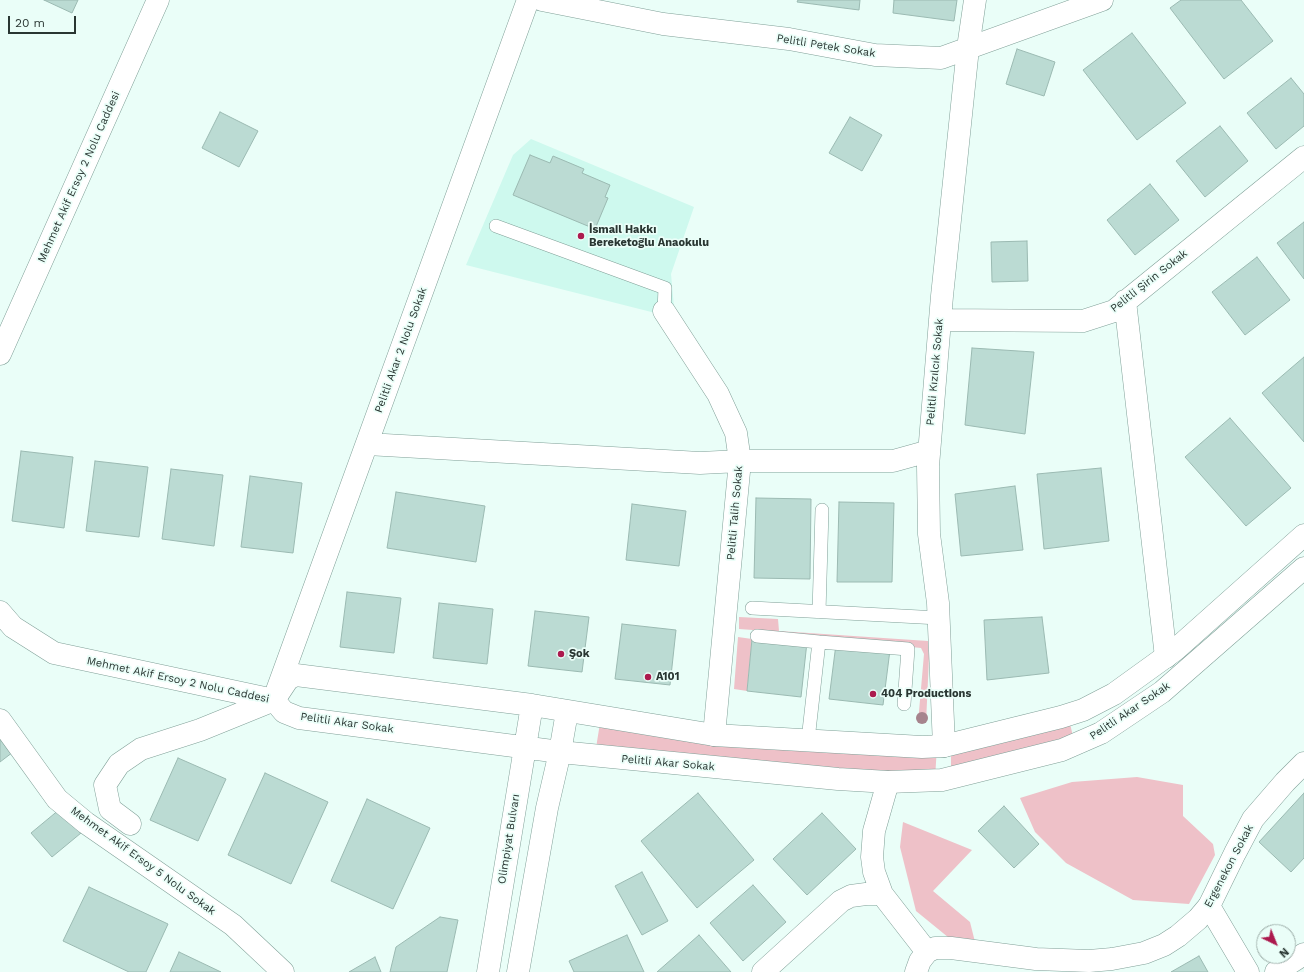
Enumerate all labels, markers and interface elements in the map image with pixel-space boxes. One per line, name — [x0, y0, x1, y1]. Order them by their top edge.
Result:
scale bar — [10, 8, 78, 34]
text: 20 m — [15, 16, 45, 30]
street label: Pelitli Petek Sokak — [776, 32, 876, 60]
street label: Mehmet Akif Ersoy 2 Nolu Caddesi — [35, 89, 123, 265]
place label: İsmail Hakkı Bereketoğlu Anaokulu — [589, 223, 709, 249]
marker: İsmail Hakkı Bereketoğlu Anaokulu — [576, 231, 586, 241]
street label: Pelitli Şirin Sokak — [1108, 247, 1190, 315]
street label: Pelitli Akar 2 Nolu Sokak — [372, 285, 430, 415]
street label: Pelitli Kızılcık Sokak — [924, 318, 946, 426]
street label: Pelitli Talih Sokak — [724, 465, 746, 561]
place label: Şok — [569, 647, 590, 661]
marker: Şok — [556, 649, 566, 659]
street label: Mehmet Akif Ersoy 2 Nolu Caddesi — [86, 654, 270, 706]
place label: A101 — [656, 670, 679, 684]
marker: A101 — [643, 672, 653, 682]
street label: Pelitli Akar Sokak — [1087, 679, 1173, 743]
place label: 404 Productions — [881, 687, 971, 701]
marker: 404 Productions — [868, 689, 878, 699]
street label: Pelitli Akar Sokak — [300, 710, 394, 736]
street label: Pelitli Akar Sokak — [621, 752, 715, 774]
street label: Olimpiyat Bulvarı — [495, 793, 523, 885]
street label: Mehmet Akif Ersoy 5 Nolu Sokak — [68, 804, 218, 918]
street label: Ergenekon Sokak — [1202, 822, 1256, 910]
north arrow — [1256, 924, 1296, 964]
text: N — [1276, 945, 1291, 960]

